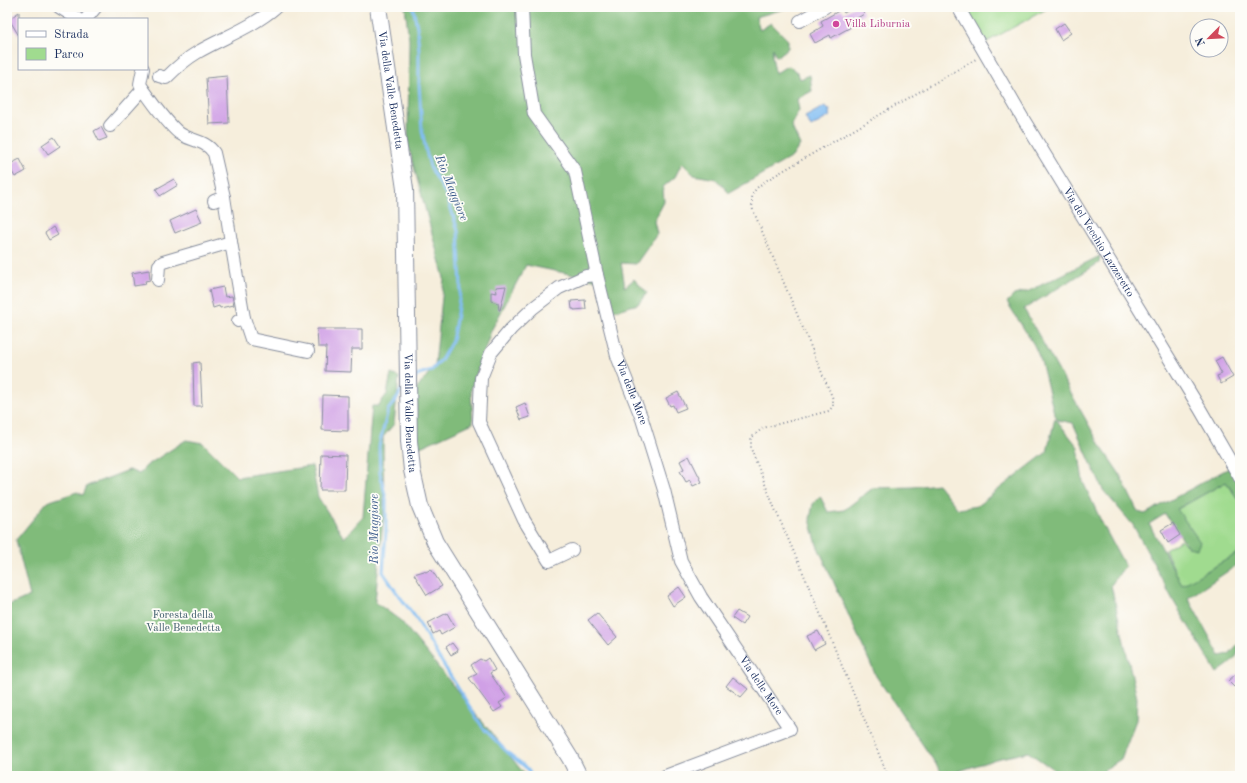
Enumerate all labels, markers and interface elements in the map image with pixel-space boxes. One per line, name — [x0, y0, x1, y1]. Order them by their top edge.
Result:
legend — [18, 18, 148, 70]
north arrow — [1189, 18, 1229, 58]
marker: Villa Liburnia — [831, 19, 841, 29]
place label: Villa Liburnia — [844, 19, 911, 30]
text: Strada — [54, 29, 89, 41]
street label: Via della Valle Benedetta — [376, 30, 405, 151]
text: N — [1194, 35, 1208, 48]
text: Parco — [54, 49, 84, 61]
water label: Rio Maggiore — [432, 152, 470, 223]
street label: Via del Vecchio Lazzeretto — [1061, 185, 1136, 299]
street label: Via della Valle Benedetta — [402, 353, 418, 474]
street label: Via delle More — [614, 358, 649, 426]
water label: Rio Maggiore — [369, 494, 381, 565]
park label: Foresta della Valle Benedetta — [146, 610, 221, 634]
street label: Via delle More — [737, 654, 785, 717]

